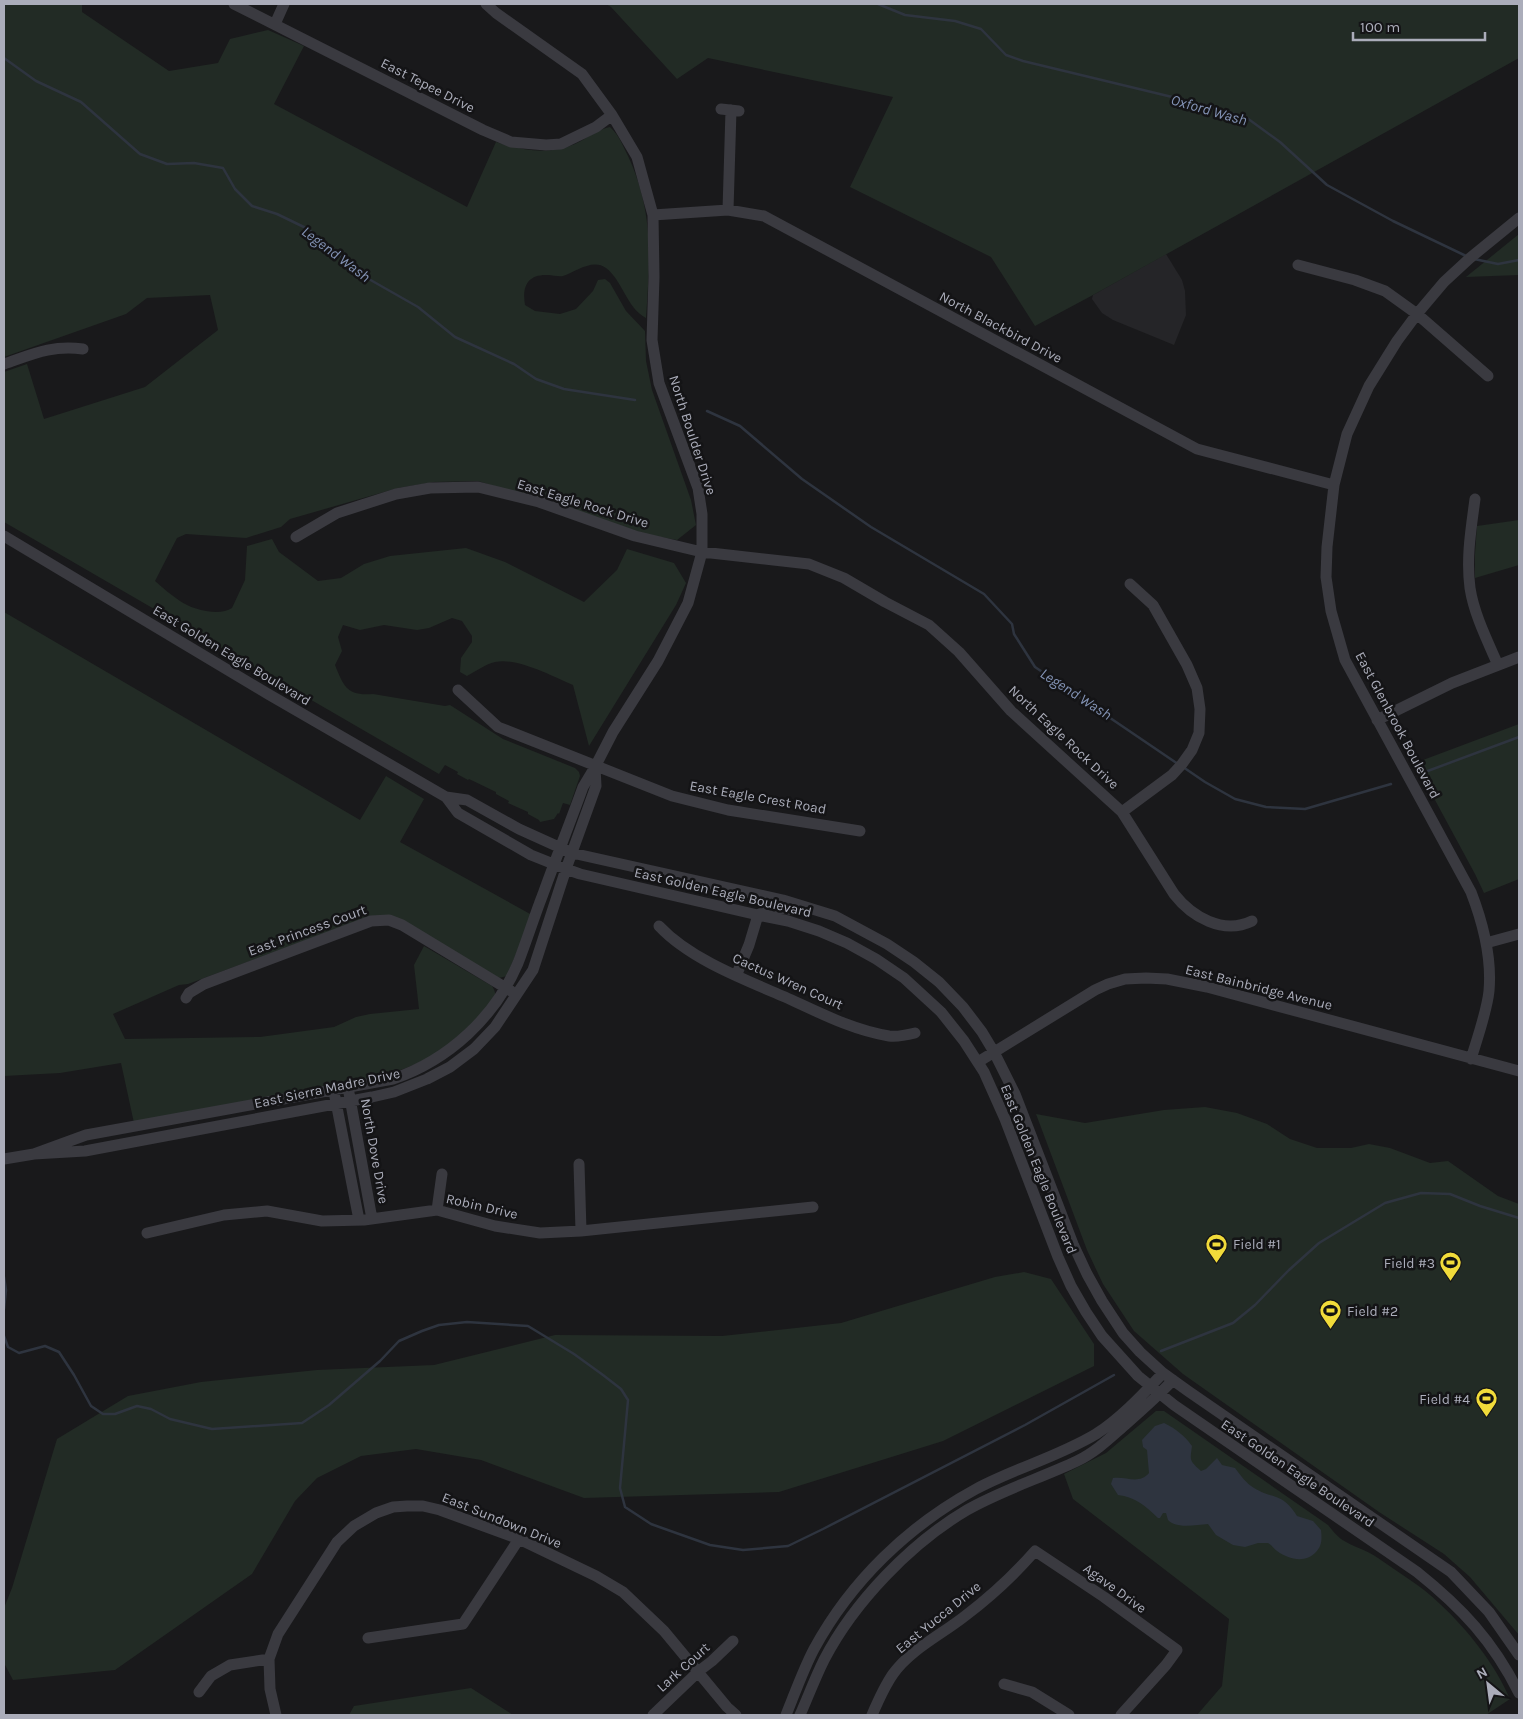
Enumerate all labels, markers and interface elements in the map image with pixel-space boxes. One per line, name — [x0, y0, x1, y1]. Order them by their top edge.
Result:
scale bar — [1353, 10, 1486, 42]
text: 100 m — [1360, 18, 1400, 36]
street label: East Tepee Drive — [378, 54, 478, 116]
water label: Oxford Wash — [1169, 91, 1249, 129]
water label: Legend Wash — [298, 222, 374, 286]
street label: North Blackbird Drive — [936, 288, 1065, 367]
street label: North Boulder Drive — [665, 373, 720, 497]
street label: East Eagle Rock Drive — [515, 475, 651, 532]
street label: East Golden Eagle Boulevard — [150, 601, 314, 709]
street label: East Glenbrook Boulevard — [1352, 649, 1444, 802]
water label: Legend Wash — [1037, 664, 1115, 724]
street label: North Eagle Rock Drive — [1005, 682, 1122, 793]
street label: East Eagle Crest Road — [688, 777, 828, 818]
street label: East Golden Eagle Boulevard — [633, 864, 813, 921]
street label: East Princess Court — [246, 901, 369, 960]
street label: Cactus Wren Court — [730, 949, 846, 1013]
street label: East Bainbridge Avenue — [1184, 961, 1334, 1014]
street label: East Sierra Madre Drive — [253, 1065, 402, 1112]
street label: East Golden Eagle Boulevard — [997, 1082, 1080, 1256]
street label: North Dove Drive — [357, 1097, 392, 1205]
street label: Robin Drive — [444, 1190, 519, 1223]
sports icon: Field #1 — [1205, 1232, 1229, 1263]
place label: Field #1 — [1233, 1236, 1281, 1253]
sports icon: Field #3 — [1439, 1251, 1463, 1282]
place label: Field #3 — [1384, 1255, 1435, 1272]
sports icon: Field #2 — [1319, 1299, 1343, 1330]
place label: Field #2 — [1347, 1303, 1398, 1320]
sports icon: Field #4 — [1474, 1387, 1498, 1418]
place label: Field #4 — [1419, 1391, 1470, 1408]
street label: East Golden Eagle Boulevard — [1218, 1416, 1378, 1531]
street label: East Sundown Drive — [440, 1489, 564, 1552]
street label: Agave Drive — [1080, 1560, 1150, 1617]
street label: East Yucca Drive — [892, 1578, 984, 1657]
street label: Lark Court — [653, 1639, 713, 1696]
north arrow — [1463, 1659, 1513, 1709]
text: N — [1473, 1663, 1490, 1683]

